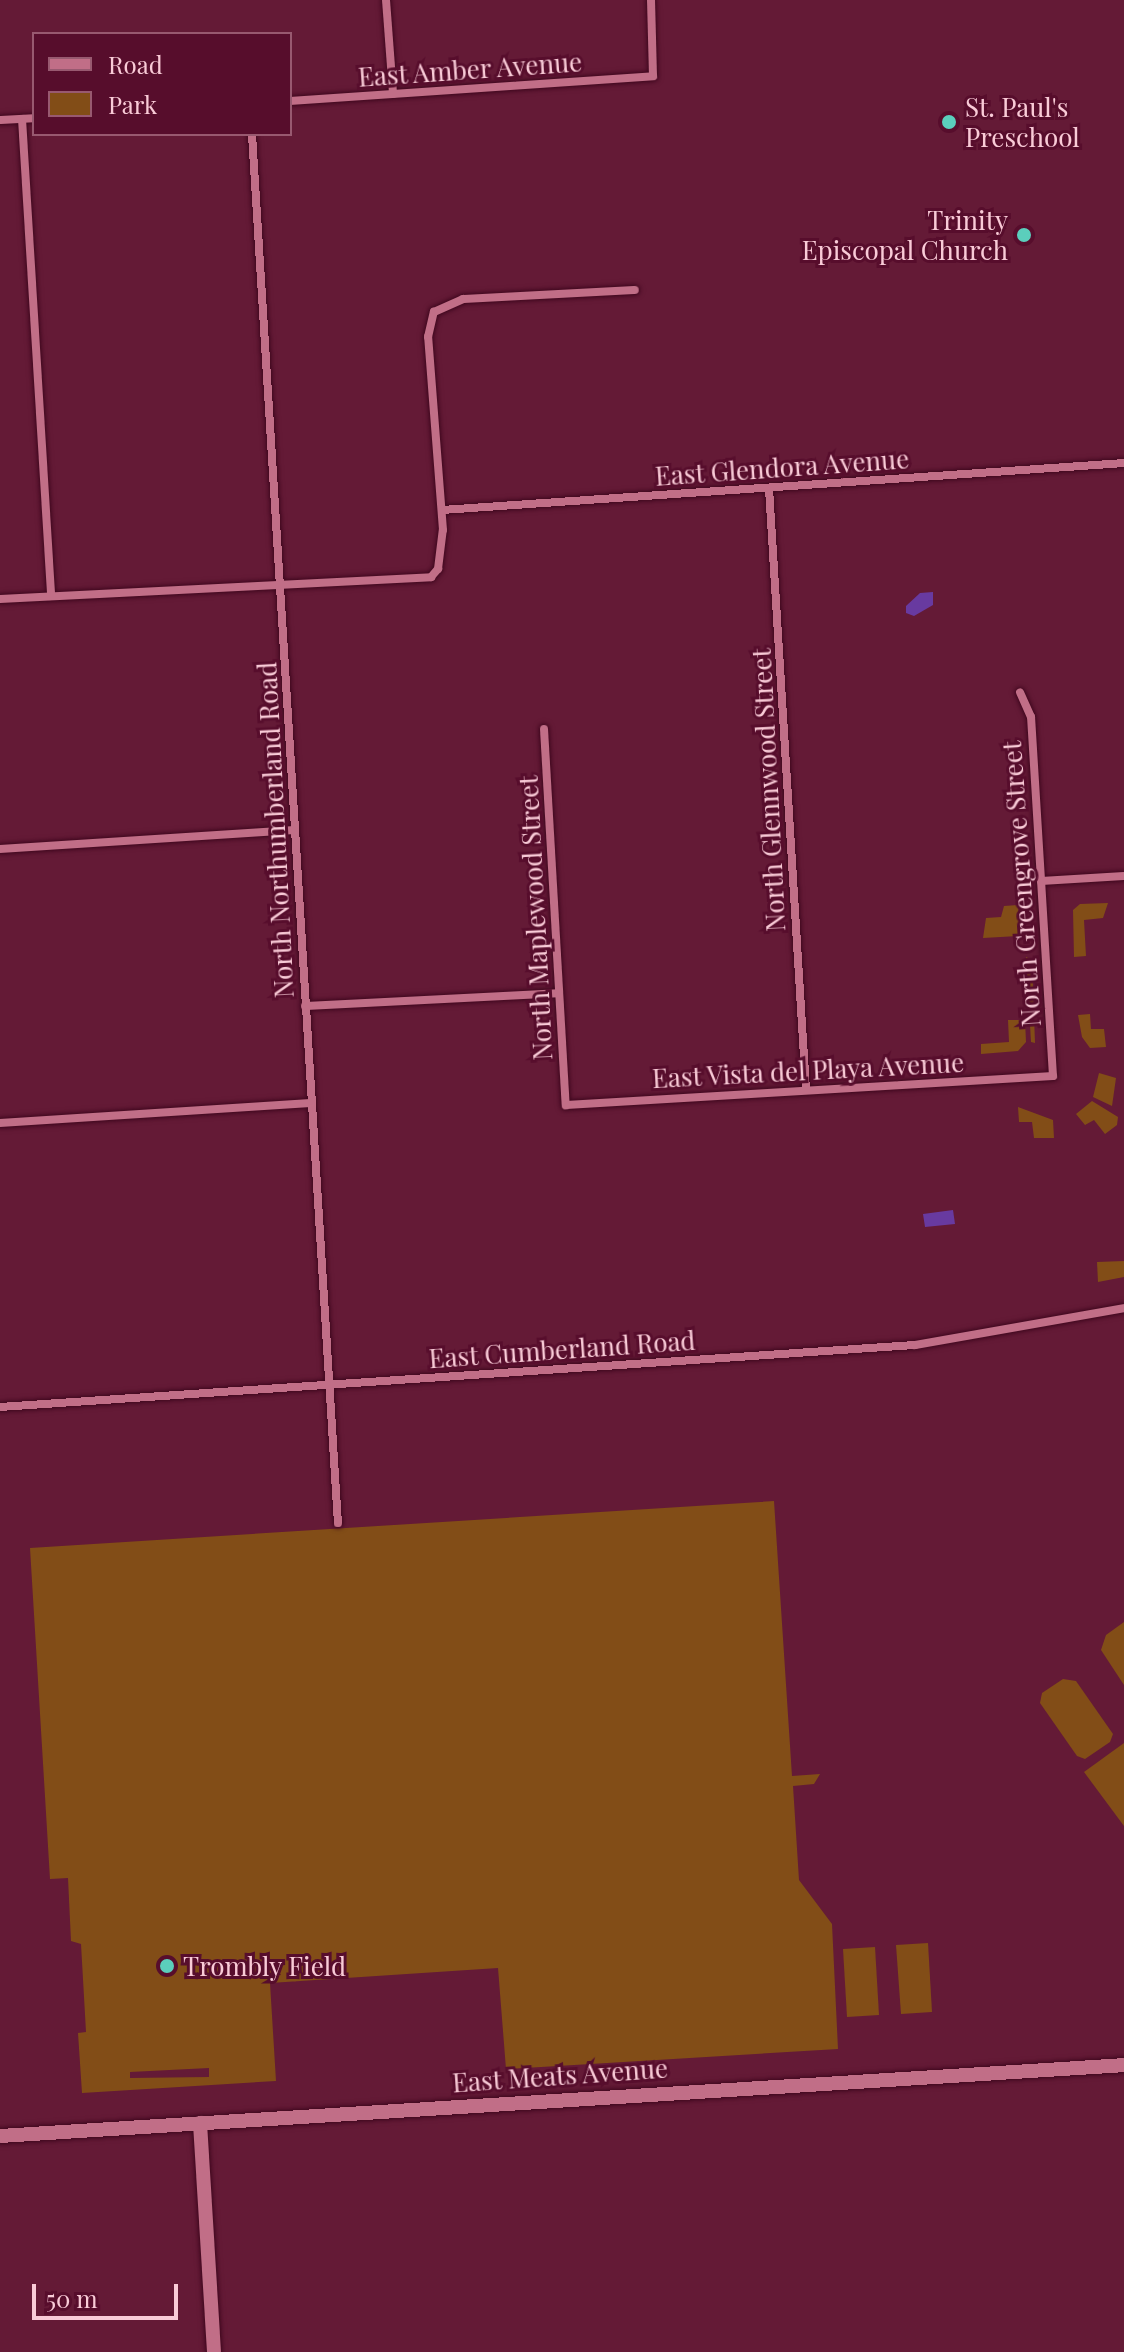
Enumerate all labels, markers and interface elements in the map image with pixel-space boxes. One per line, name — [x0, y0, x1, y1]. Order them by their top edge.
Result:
legend — [32, 32, 292, 136]
street label: East Amber Avenue — [356, 46, 584, 92]
text: Road — [108, 48, 163, 80]
text: Park — [108, 88, 157, 120]
place label: St. Paul's Preschool — [965, 91, 1080, 152]
marker: St. Paul's Preschool — [940, 113, 958, 131]
place label: Trinity Episcopal Church — [802, 204, 1008, 266]
marker: Trinity Episcopal Church — [1015, 226, 1033, 244]
street label: East Glendora Avenue — [653, 443, 911, 491]
street label: North Glennwood Street — [745, 648, 791, 932]
street label: North Northumberland Road — [251, 661, 299, 999]
street label: North Greengrove Street — [995, 740, 1047, 1028]
street label: North Maplewood Street — [512, 775, 558, 1061]
street label: East Vista del Playa Avenue — [650, 1046, 966, 1094]
street label: East Cumberland Road — [427, 1324, 697, 1374]
place label: Trombly Field — [183, 1950, 347, 1982]
marker: Trombly Field — [158, 1957, 176, 1975]
street label: East Meats Avenue — [450, 2052, 670, 2098]
scale bar — [36, 2268, 182, 2318]
text: 50 m — [46, 2282, 98, 2314]

